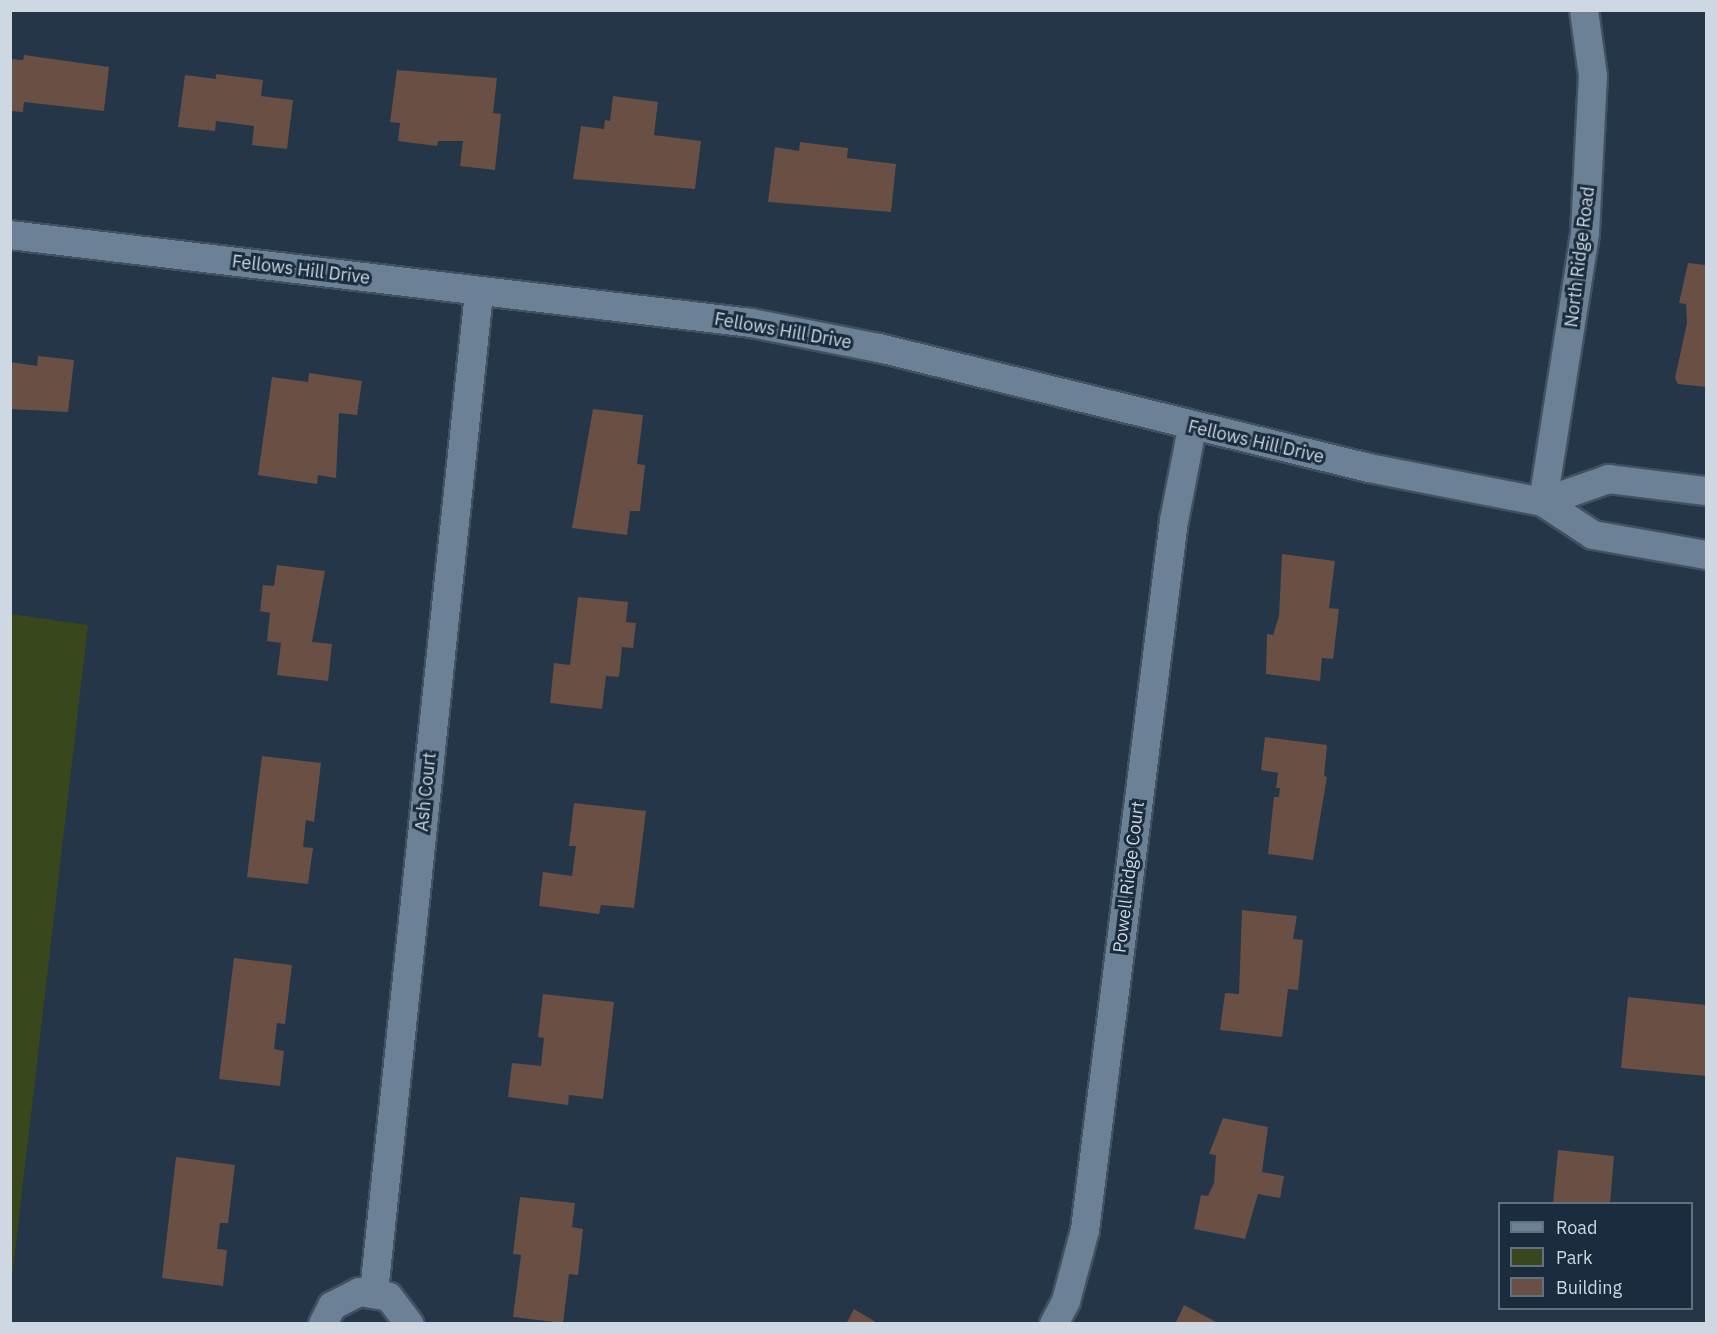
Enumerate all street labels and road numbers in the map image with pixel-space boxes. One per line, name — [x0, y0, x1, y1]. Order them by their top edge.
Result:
street label: North Ridge Road — [1561, 185, 1599, 329]
street label: Fellows Hill Drive — [231, 251, 371, 289]
street label: Fellows Hill Drive — [713, 308, 853, 354]
street label: Fellows Hill Drive — [1186, 416, 1326, 468]
street label: Ash Court — [411, 751, 441, 833]
street label: Powell Ridge Court — [1109, 800, 1149, 954]

